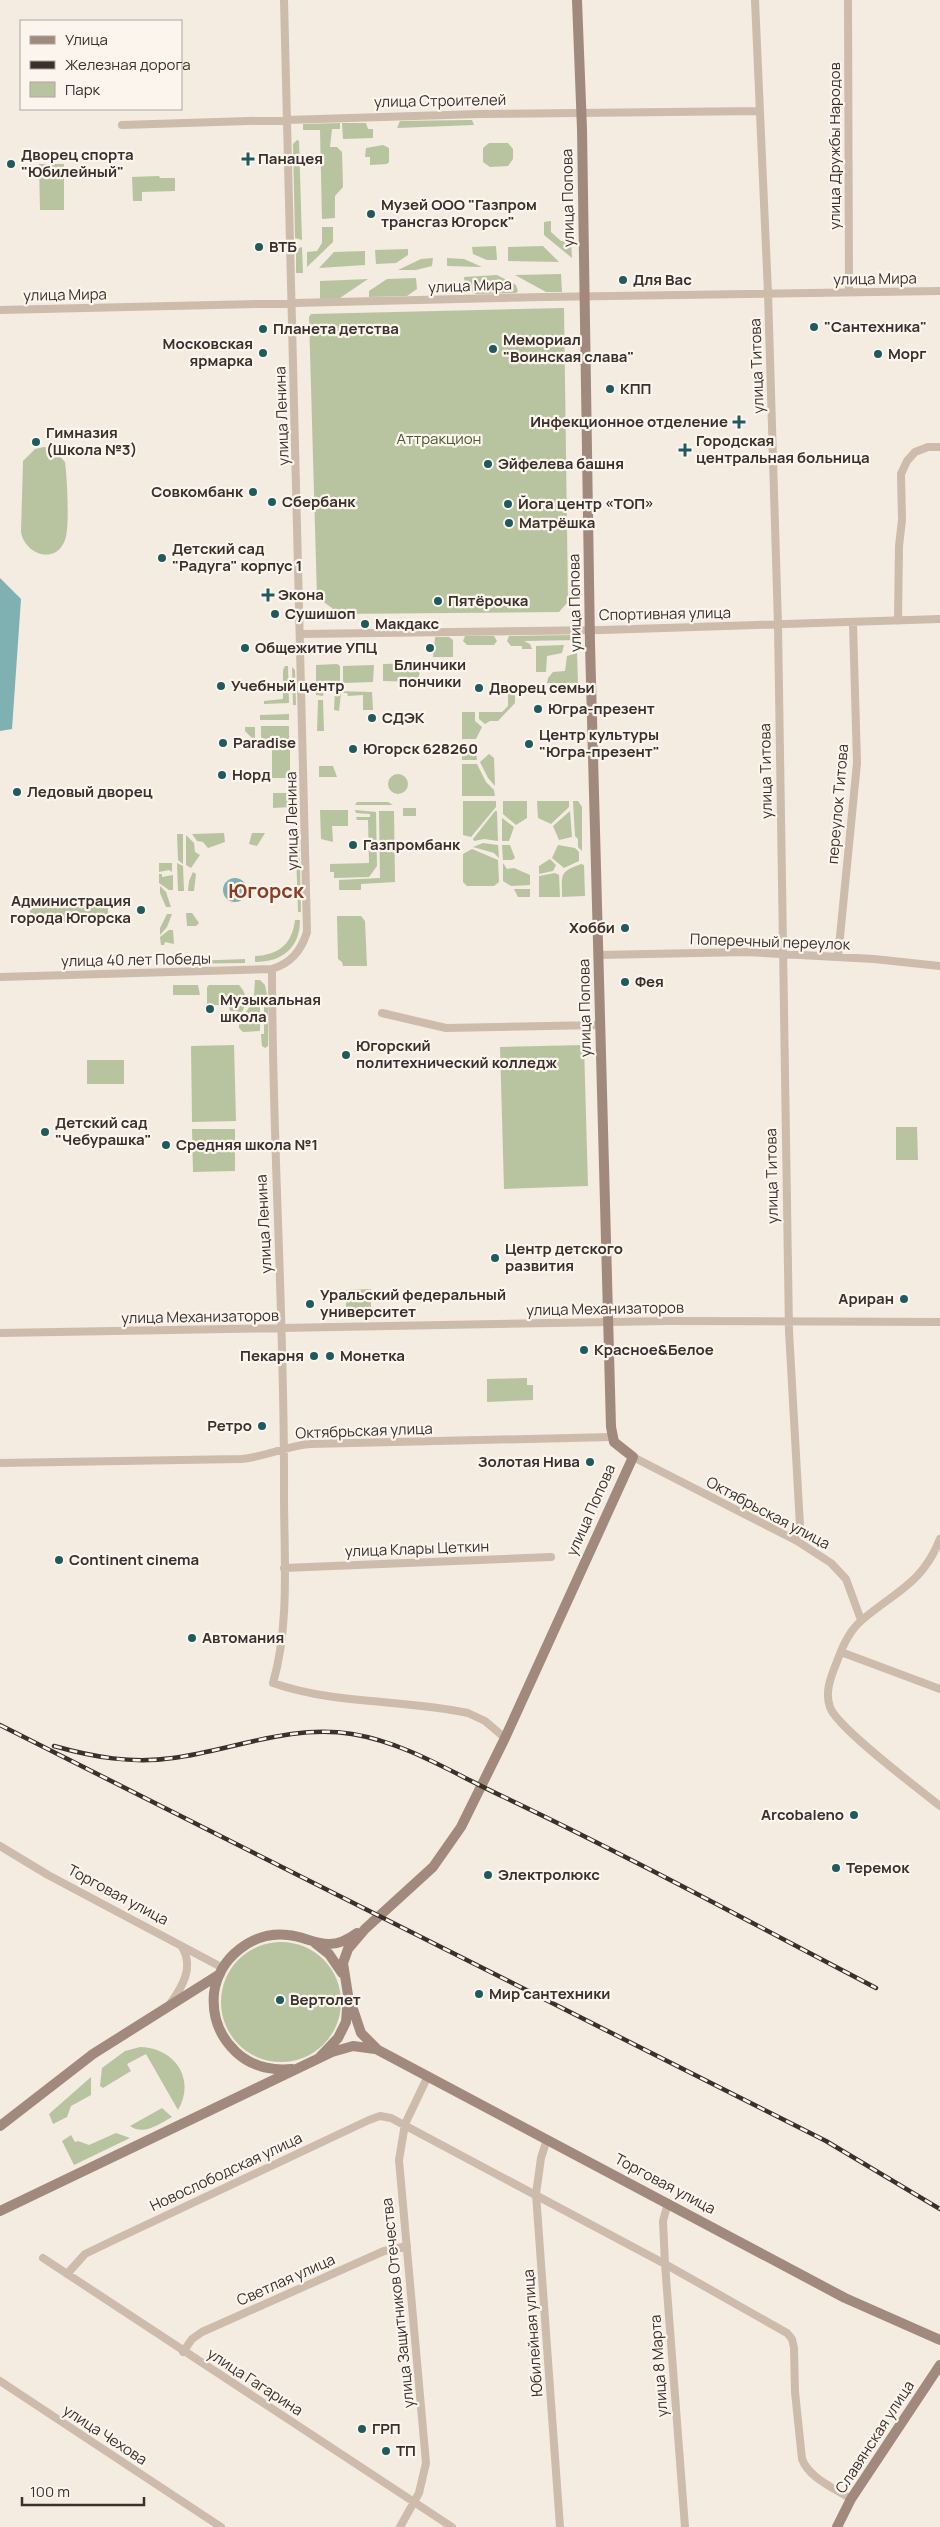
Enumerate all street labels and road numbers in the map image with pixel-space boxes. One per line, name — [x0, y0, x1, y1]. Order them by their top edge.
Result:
street label: улица Дружбы Народов — [824, 62, 845, 230]
street label: улица Строителей — [374, 89, 506, 112]
street label: улица Попова — [556, 149, 579, 247]
street label: улица Мира — [833, 267, 917, 290]
street label: улица Мира — [428, 274, 512, 297]
street label: улица Мира — [23, 283, 107, 306]
street label: улица Титова — [744, 318, 769, 414]
street label: улица Ленина — [269, 366, 294, 466]
street label: улица Попова — [563, 554, 586, 652]
street label: Спортивная улица — [599, 602, 731, 625]
street label: улица Титова — [754, 723, 777, 819]
street label: переулок Титова — [822, 743, 853, 865]
street label: улица Ленина — [280, 771, 303, 871]
street label: Поперечный переулок — [690, 928, 851, 955]
street label: улица 40 лет Победы — [61, 948, 211, 971]
street label: улица Попова — [573, 959, 596, 1057]
street label: улица Титова — [760, 1128, 783, 1224]
street label: улица Ленина — [250, 1174, 277, 1274]
street label: улица Механизаторов — [526, 1297, 684, 1320]
street label: улица Механизаторов — [121, 1305, 279, 1328]
street label: Октябрьская улица — [295, 1418, 433, 1443]
street label: улица Попова — [561, 1461, 620, 1559]
street label: Октябрьская улица — [703, 1471, 834, 1554]
street label: улица Клары Цеткин — [344, 1535, 490, 1562]
street label: Торговая улица — [64, 1859, 172, 1930]
street label: Новослободская улица — [146, 2127, 305, 2216]
street label: Торговая улица — [611, 2148, 719, 2219]
street label: улица Защитников Отечества — [376, 2197, 419, 2409]
street label: Светлая улица — [233, 2248, 338, 2311]
street label: Юбилейная улица — [518, 2269, 547, 2398]
street label: улица 8 Марта — [644, 2314, 673, 2418]
street label: улица Гагарина — [203, 2343, 307, 2420]
street label: Славянская улица — [830, 2376, 919, 2497]
street label: улица Чехова — [59, 2400, 151, 2470]

